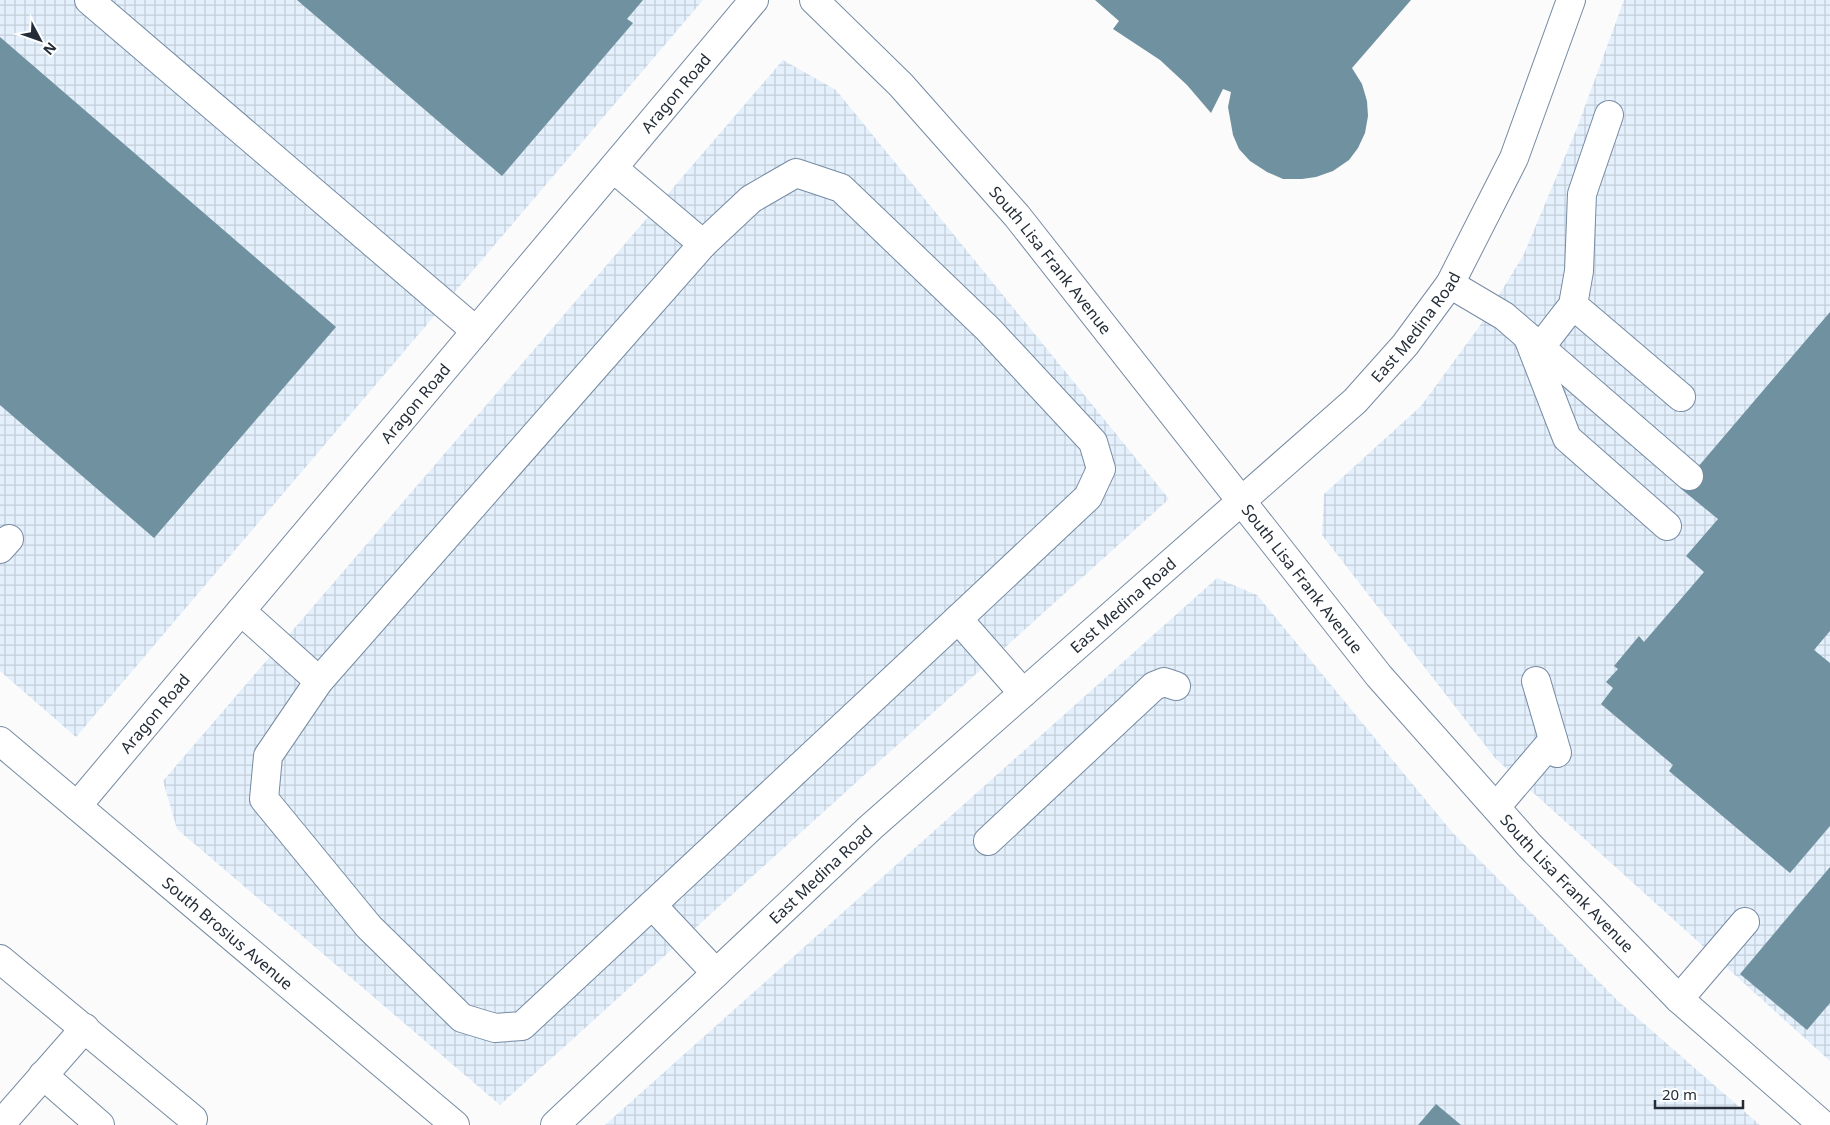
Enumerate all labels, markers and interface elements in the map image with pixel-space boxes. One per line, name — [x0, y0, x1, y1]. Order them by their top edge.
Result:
north arrow — [15, 15, 65, 65]
text: N — [39, 38, 61, 59]
street label: Aragon Road — [636, 49, 716, 138]
street label: South Lisa Frank Avenue — [984, 181, 1117, 339]
street label: East Medina Road — [1366, 268, 1465, 387]
street label: Aragon Road — [376, 359, 455, 448]
street label: South Lisa Frank Avenue — [1237, 499, 1368, 658]
street label: East Medina Road — [1065, 553, 1181, 658]
street label: Aragon Road — [115, 669, 195, 758]
street label: South Lisa Frank Avenue — [1496, 809, 1639, 957]
street label: East Medina Road — [764, 820, 877, 929]
street label: South Brosius Avenue — [158, 872, 298, 995]
scale bar — [1655, 1078, 1742, 1110]
text: 20 m — [1662, 1084, 1697, 1104]

